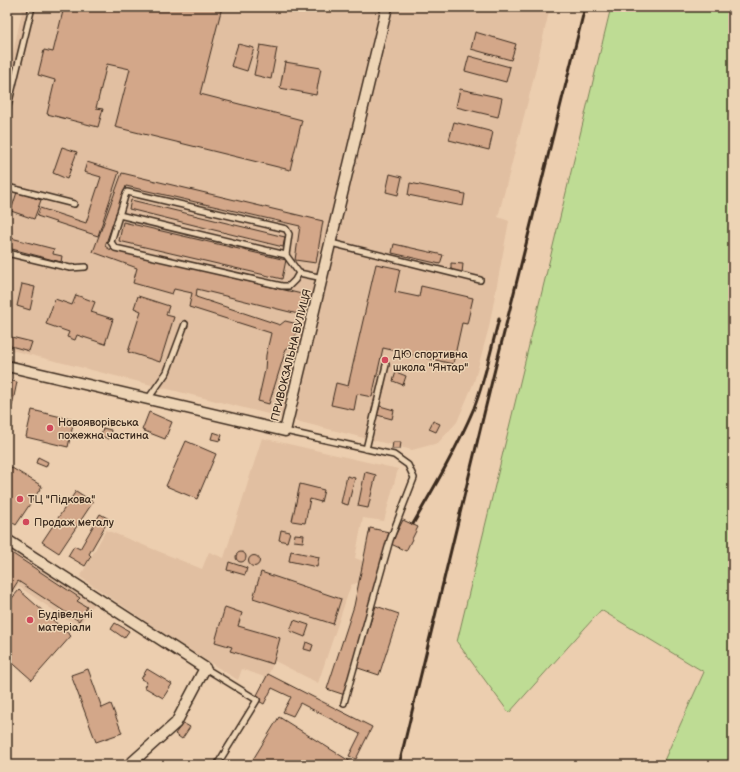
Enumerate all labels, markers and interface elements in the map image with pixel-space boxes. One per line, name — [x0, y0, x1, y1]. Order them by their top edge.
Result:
street label: ПРИВОКЗАЛЬНА ВУЛИЦЯ — [268, 287, 314, 423]
place label: ДЮ спортивна школа "Янтар" — [393, 348, 468, 374]
marker: ДЮ спортивна школа "Янтар" — [380, 355, 390, 365]
place label: Новояворівська пожежна частина — [58, 416, 149, 442]
marker: Новояворівська пожежна частина — [45, 423, 55, 433]
place label: ТЦ "Підкова" — [28, 493, 95, 506]
marker: ТЦ "Підкова" — [15, 494, 25, 504]
place label: Продаж металу — [34, 516, 114, 529]
marker: Продаж металу — [21, 517, 31, 527]
place label: Будівельні матеріали — [38, 608, 93, 634]
marker: Будівельні матеріали — [25, 615, 35, 625]

